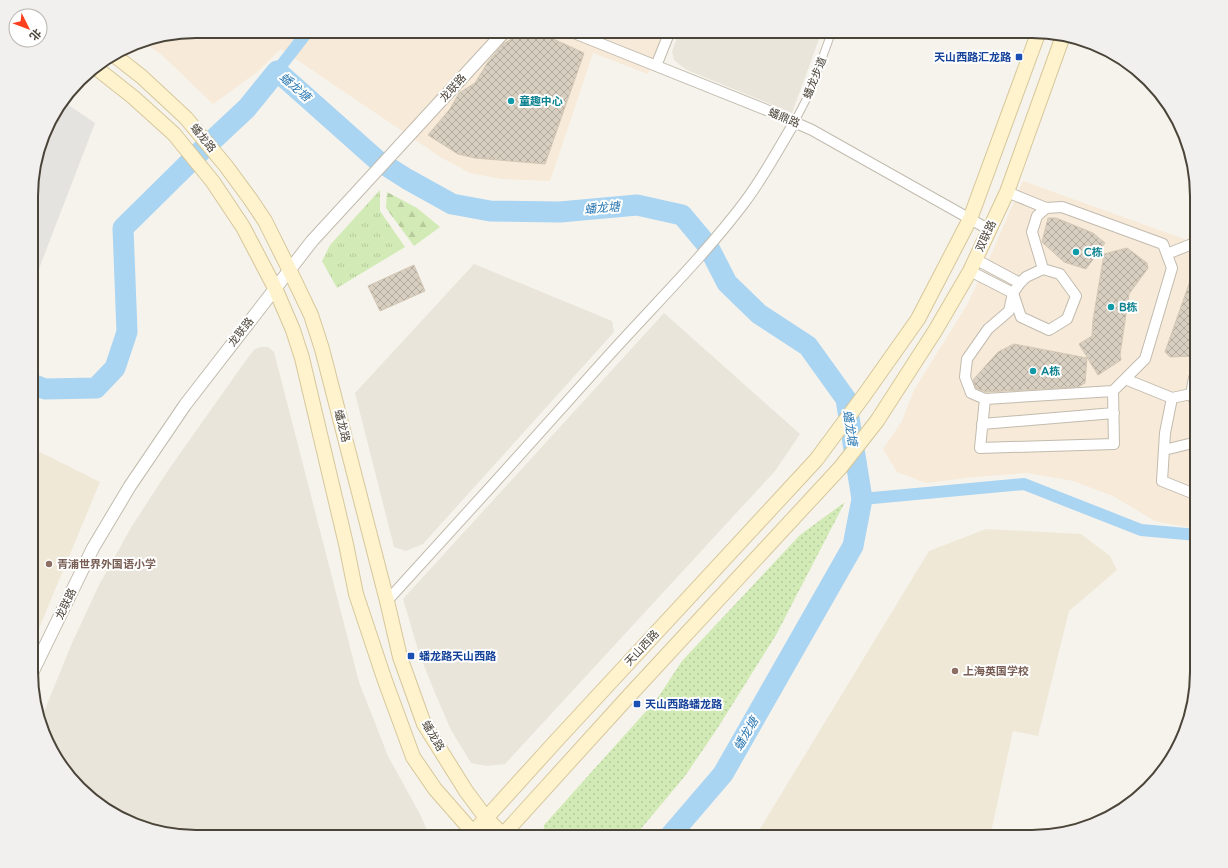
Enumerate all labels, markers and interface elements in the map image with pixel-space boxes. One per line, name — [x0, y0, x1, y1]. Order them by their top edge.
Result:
north arrow — [8, 8, 48, 48]
text: 北 — [27, 26, 44, 43]
place label: 天山西路汇龙路 — [934, 51, 1012, 64]
marker: 天山西路汇龙路 — [1014, 52, 1024, 62]
street label: 蟠龙步道 — [801, 55, 829, 101]
water label: 蟠龙塘 — [277, 70, 315, 105]
street label: 龙联路 — [437, 71, 469, 105]
place label: 童趣中心 — [519, 95, 563, 108]
marker: 童趣中心 — [506, 96, 516, 106]
street label: 蟠鼎路 — [766, 106, 802, 130]
street label: 蟠龙路 — [188, 121, 218, 155]
water label: 蟠龙塘 — [583, 199, 623, 217]
street label: 双联路 — [973, 218, 999, 254]
place label: C栋 — [1084, 246, 1103, 259]
marker: C栋 — [1071, 247, 1081, 257]
place label: B栋 — [1119, 301, 1138, 314]
marker: B栋 — [1106, 302, 1116, 312]
street label: 龙联路 — [226, 315, 256, 349]
place label: A栋 — [1041, 365, 1060, 378]
marker: A栋 — [1028, 366, 1038, 376]
street label: 蟠龙路 — [332, 408, 352, 444]
water label: 蟠龙塘 — [840, 409, 860, 449]
place label: 青浦世界外国语小学 — [57, 558, 156, 571]
marker: 青浦世界外国语小学 — [44, 559, 54, 569]
street label: 龙联路 — [53, 586, 79, 622]
street label: 天山西路 — [622, 627, 662, 669]
place label: 蟠龙路天山西路 — [419, 650, 497, 663]
marker: 蟠龙路天山西路 — [406, 651, 416, 661]
place label: 上海英国学校 — [963, 665, 1029, 678]
marker: 上海英国学校 — [950, 666, 960, 676]
place label: 天山西路蟠龙路 — [645, 698, 723, 711]
marker: 天山西路蟠龙路 — [632, 699, 642, 709]
water label: 蟠龙塘 — [731, 713, 762, 753]
street label: 蟠龙路 — [419, 718, 447, 754]

